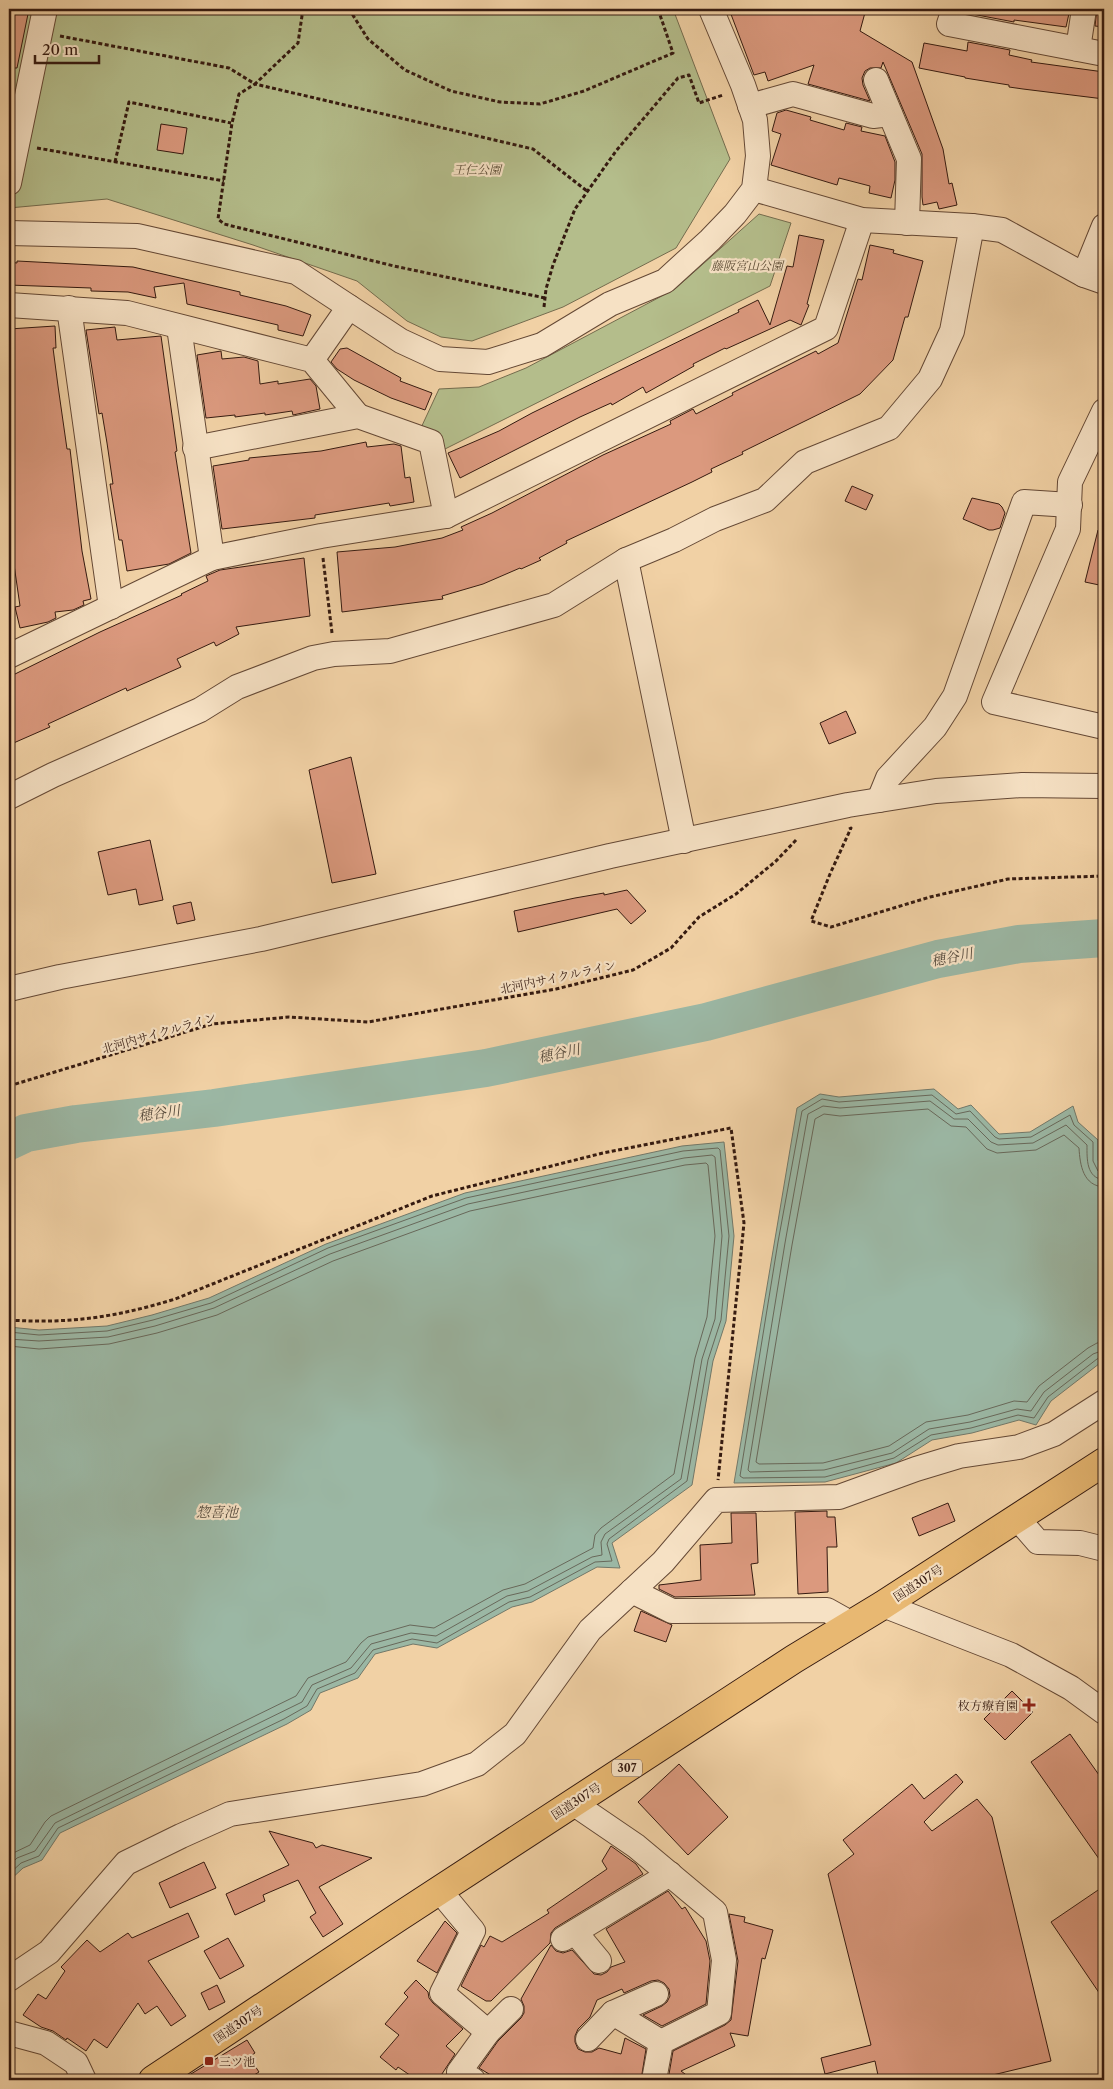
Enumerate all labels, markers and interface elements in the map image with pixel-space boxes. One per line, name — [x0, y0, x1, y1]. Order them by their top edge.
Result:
scale bar — [35, 32, 99, 64]
text: 20 m — [42, 40, 78, 59]
park label: 王仁公園 — [453, 162, 503, 177]
park label: 藤阪宮山公園 — [711, 258, 785, 273]
water label: 穂谷川 — [930, 944, 976, 970]
street label: 北河内サイクルライン — [499, 957, 617, 997]
street label: 北河内サイクルライン — [100, 1009, 218, 1057]
water label: 穂谷川 — [537, 1039, 583, 1066]
water label: 穂谷川 — [137, 1101, 183, 1125]
water label: 惣喜池 — [196, 1503, 240, 1521]
street label: 国道307号 — [890, 1561, 946, 1605]
place label: 枚方療育園 — [958, 1698, 1018, 1713]
marker: 枚方療育園 — [1022, 1698, 1036, 1712]
road number: 307 — [612, 1760, 642, 1776]
street label: 国道307号 — [548, 1779, 604, 1823]
street label: 国道307号 — [211, 2002, 265, 2046]
place label: 三ツ池 — [219, 2054, 255, 2069]
marker: 三ツ池 — [203, 2055, 215, 2067]

